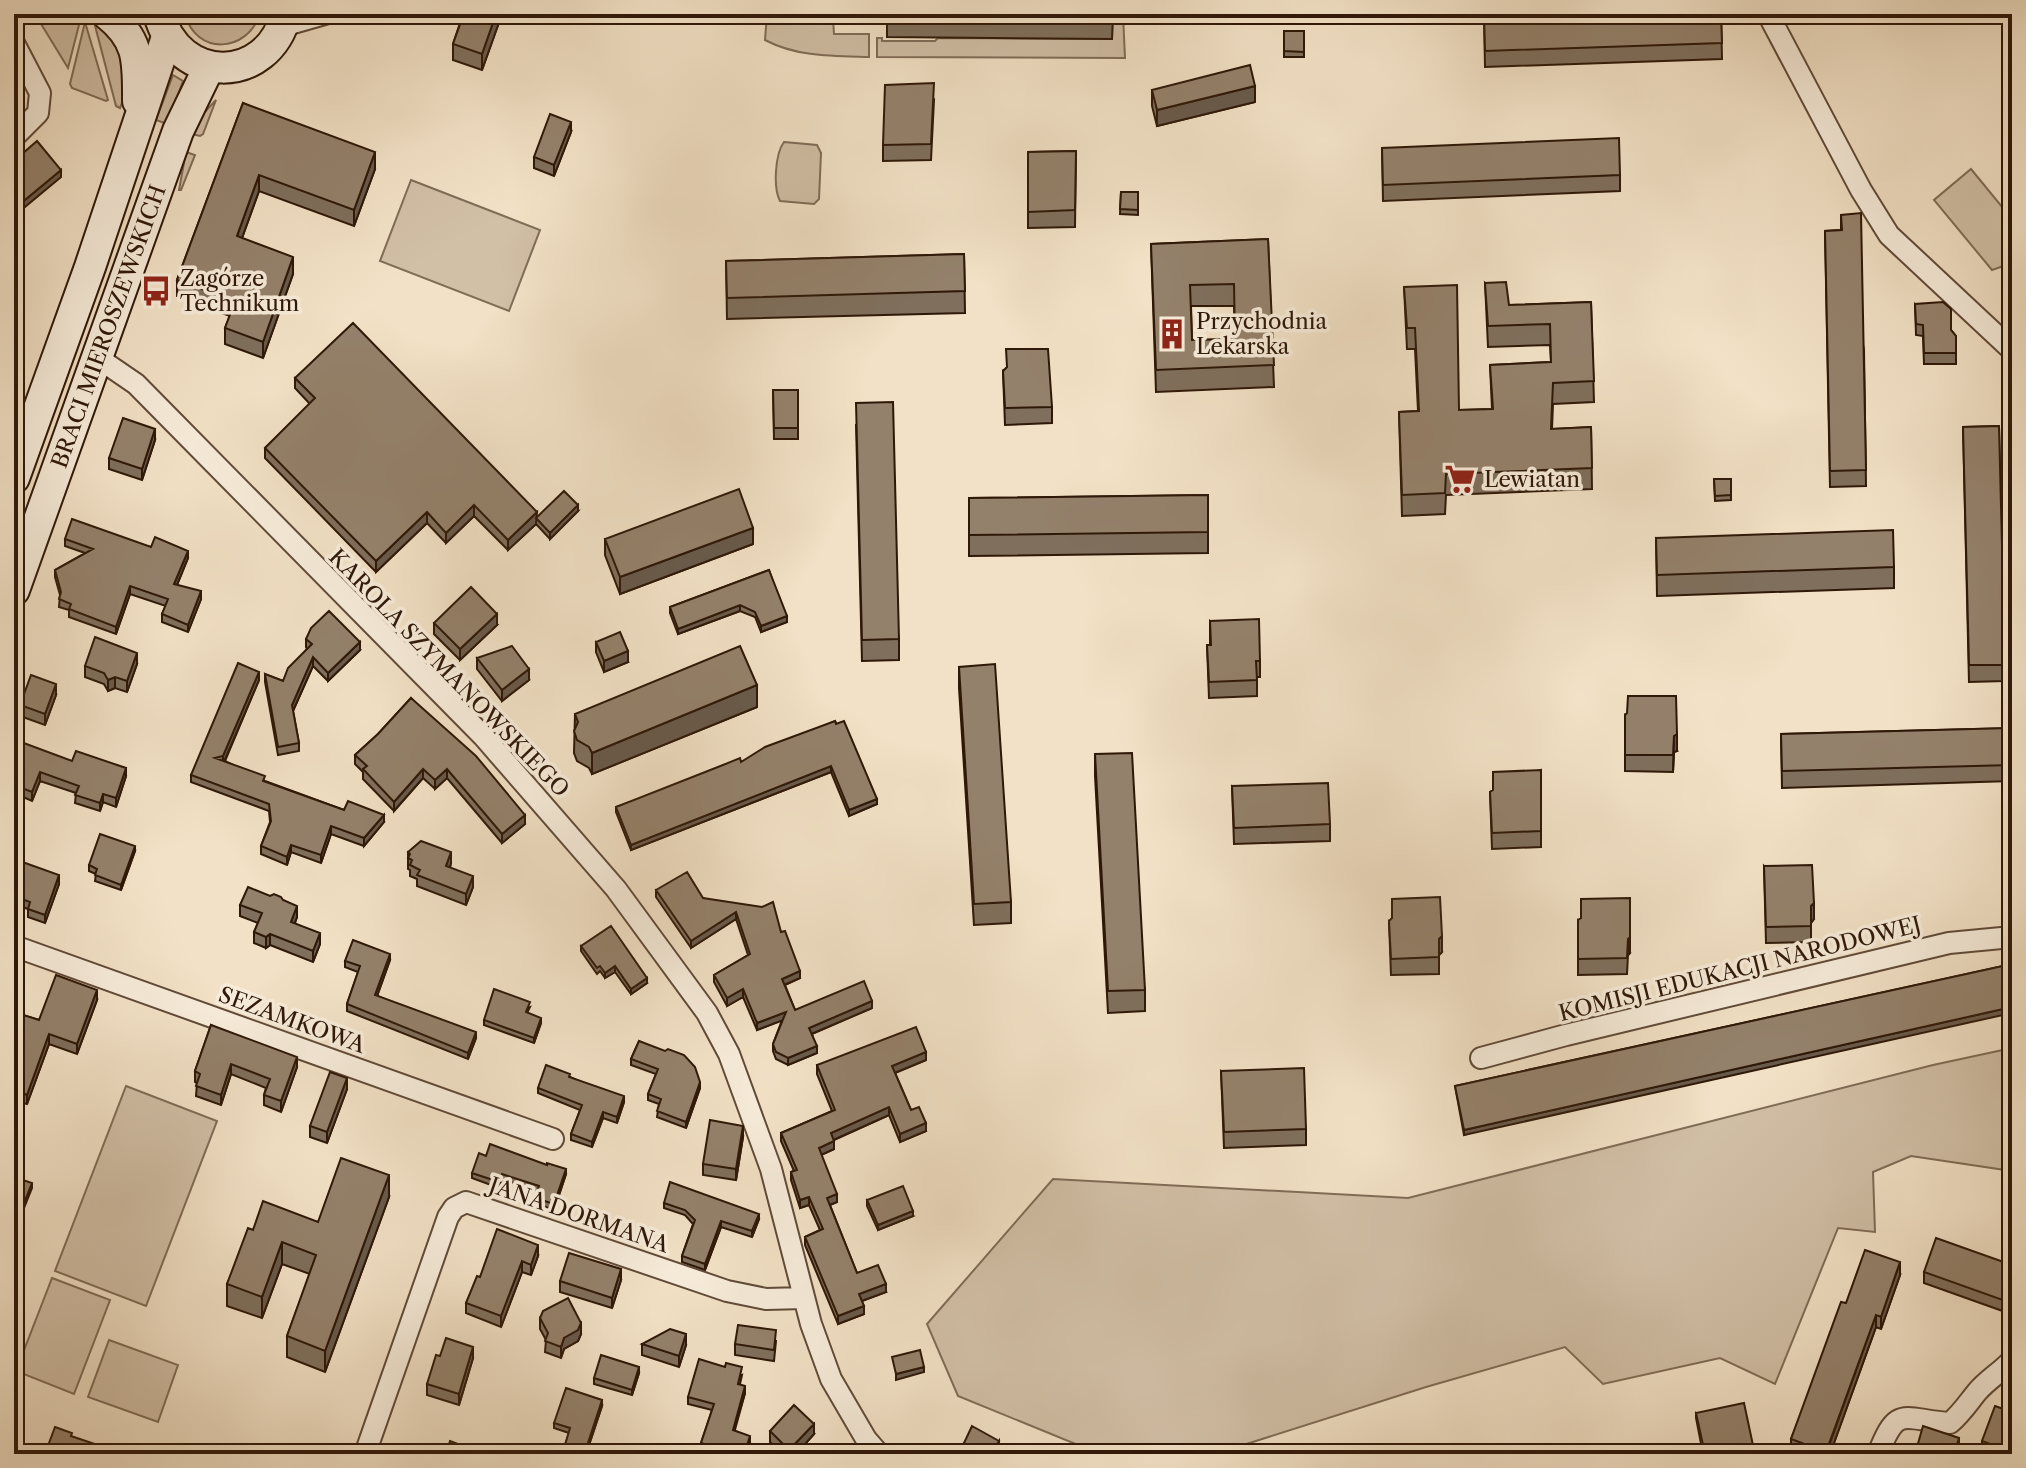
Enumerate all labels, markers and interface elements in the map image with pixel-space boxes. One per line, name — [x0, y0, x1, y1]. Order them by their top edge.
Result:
street label: BRACI MIEROSZEWSKICH — [45, 181, 171, 472]
place label: Zagórze Technikum — [180, 265, 300, 317]
bus stop icon: Zagórze Technikum — [139, 274, 173, 308]
place label: Przychodnia Lekarska — [1196, 308, 1327, 360]
building icon: Przychodnia Lekarska — [1155, 317, 1189, 351]
supermarket icon: Lewiatan — [1443, 462, 1477, 496]
place label: Lewiatan — [1484, 466, 1580, 493]
street label: KAROLA SZYMANOWSKIEGO — [323, 543, 575, 803]
street label: KOMISJI EDUKACJI NARODOWEJ — [1556, 911, 1924, 1027]
street label: SEZAMKOWA — [215, 981, 370, 1059]
street label: JANA DORMANA — [483, 1171, 673, 1259]

